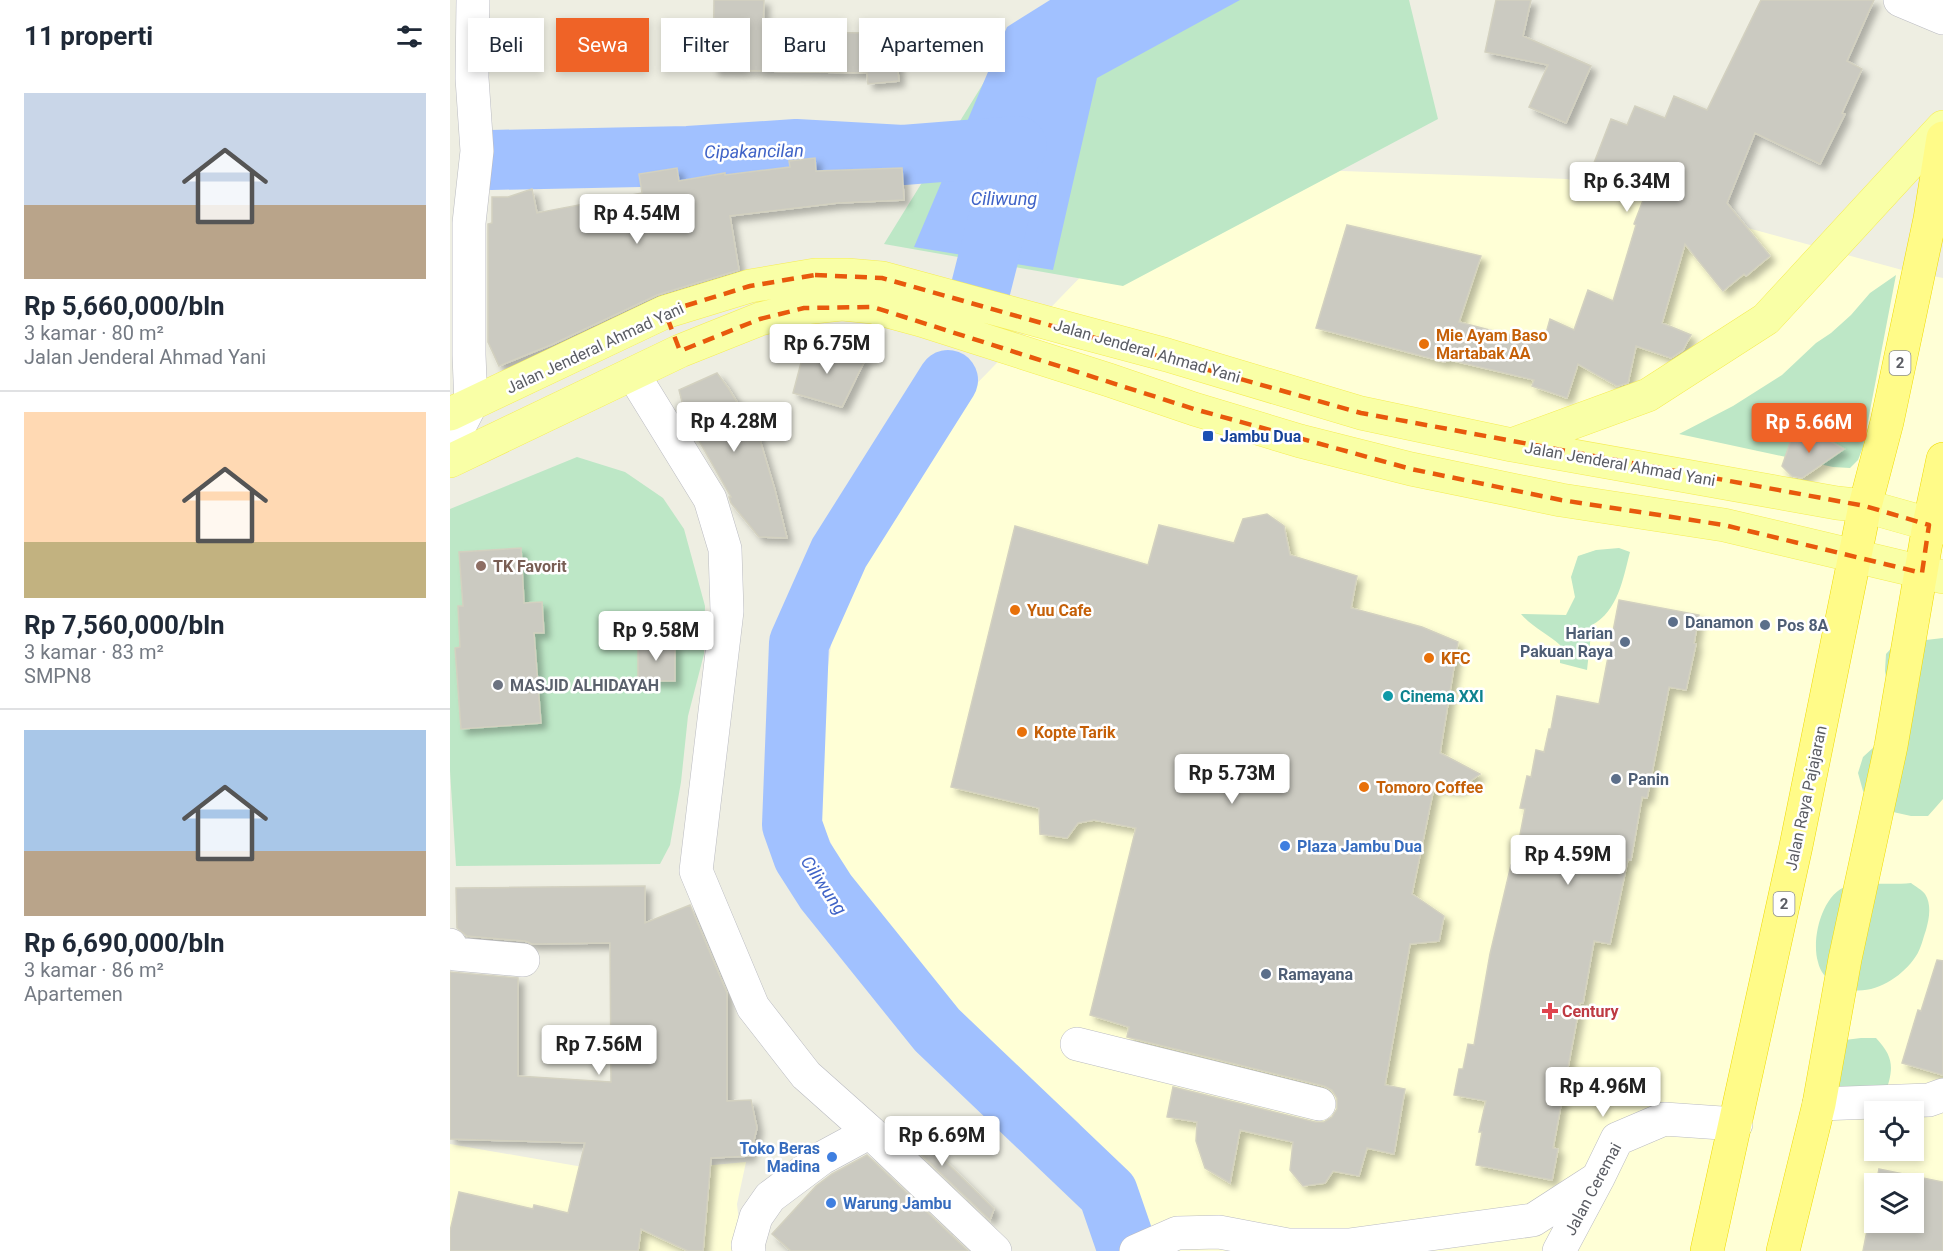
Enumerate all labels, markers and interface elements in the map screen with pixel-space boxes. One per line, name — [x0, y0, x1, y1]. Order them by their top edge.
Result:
chip: Beli — [468, 18, 544, 72]
chip: Sewa — [556, 18, 649, 72]
chip: Filter — [661, 18, 750, 72]
chip: Baru — [762, 18, 847, 72]
chip: Apartemen — [859, 18, 1005, 72]
icon: filters — [393, 20, 426, 53]
text: 11 properti — [24, 21, 153, 51]
icon: home — [171, 132, 279, 240]
water label: Cipakancilan — [704, 140, 804, 162]
pin: Rp 6.34M — [1565, 162, 1689, 213]
text: Rp 6.34M — [1584, 169, 1670, 193]
water label: Ciliwung — [971, 188, 1037, 209]
pin: Rp 4.54M — [575, 194, 699, 245]
text: Rp 4.54M — [594, 201, 680, 225]
text: Rp 5,660,000/bln — [24, 291, 225, 321]
street label: Jalan Jenderal Ahmad Yani — [503, 298, 687, 398]
street label: Jalan Jenderal Ahmad Yani — [1051, 315, 1243, 387]
text: 3 kamar · 80 m² — [24, 321, 164, 345]
pin: Rp 6.75M — [765, 324, 889, 375]
place label: Mie Ayam Baso Martabak AA — [1436, 326, 1548, 363]
text: Rp 6.75M — [784, 331, 870, 355]
marker: Mie Ayam Baso Martabak AA — [1417, 337, 1431, 351]
text: Jalan Jenderal Ahmad Yani — [24, 345, 266, 369]
road number: 2 — [1890, 351, 1910, 375]
pin: Rp 4.28M — [672, 402, 796, 453]
pin: Rp 5.66M — [1747, 403, 1871, 454]
text: Rp 4.28M — [691, 409, 777, 433]
text: Rp 5.66M — [1766, 410, 1852, 434]
place label: Jambu Dua — [1220, 427, 1302, 446]
marker: Jambu Dua — [1201, 429, 1215, 443]
street label: Jalan Jenderal Ahmad Yani — [1523, 438, 1717, 490]
icon: home — [171, 451, 279, 559]
place label: TK Favorit — [493, 557, 567, 576]
marker: TK Favorit — [474, 559, 488, 573]
place label: Yuu Cafe — [1027, 601, 1092, 620]
marker: Yuu Cafe — [1008, 603, 1022, 617]
text: Rp 7,560,000/bln — [24, 610, 225, 640]
pin: Rp 9.58M — [594, 611, 718, 662]
place label: Danamon — [1685, 613, 1753, 632]
marker: Danamon — [1666, 615, 1680, 629]
place label: Pos 8A — [1777, 616, 1829, 635]
text: Rp 9.58M — [613, 618, 699, 642]
marker: Pos 8A — [1758, 618, 1772, 632]
place label: Harian Pakuan Raya — [1520, 624, 1613, 661]
marker: Harian Pakuan Raya — [1618, 635, 1632, 649]
text: 3 kamar · 83 m² — [24, 640, 164, 664]
place label: KFC — [1441, 649, 1470, 668]
marker: KFC — [1422, 651, 1436, 665]
text: SMPN8 — [24, 664, 91, 688]
place label: MASJID ALHIDAYAH — [510, 676, 659, 695]
marker: MASJID ALHIDAYAH — [491, 678, 505, 692]
place label: Cinema XXI — [1400, 687, 1484, 706]
marker: Cinema XXI — [1381, 689, 1395, 703]
place label: Kopte Tarik — [1034, 723, 1116, 742]
street label: Jalan Raya Pajajaran — [1781, 724, 1831, 872]
marker: Kopte Tarik — [1015, 725, 1029, 739]
pin: Rp 5.73M — [1170, 754, 1294, 805]
text: Rp 5.73M — [1189, 761, 1275, 785]
icon: home — [171, 769, 279, 877]
place label: Panin — [1628, 770, 1669, 789]
marker: Panin — [1609, 772, 1623, 786]
place label: Tomoro Coffee — [1376, 778, 1484, 797]
marker: Tomoro Coffee — [1357, 780, 1371, 794]
pin: Rp 4.59M — [1506, 835, 1630, 886]
place label: Plaza Jambu Dua — [1297, 837, 1422, 856]
marker: Plaza Jambu Dua — [1278, 839, 1292, 853]
text: Rp 4.59M — [1525, 842, 1611, 866]
water label: Ciliwung — [797, 852, 851, 919]
road number: 2 — [1774, 892, 1794, 916]
text: Rp 6,690,000/bln — [24, 928, 225, 958]
text: 3 kamar · 86 m² — [24, 958, 164, 982]
place label: Ramayana — [1278, 965, 1354, 984]
marker: Ramayana — [1259, 967, 1273, 981]
text: Apartemen — [24, 982, 123, 1006]
place label: Century — [1562, 1002, 1619, 1021]
marker: Century — [1543, 1004, 1557, 1018]
pin: Rp 7.56M — [537, 1025, 661, 1076]
text: Rp 7.56M — [556, 1032, 642, 1056]
pin: Rp 4.96M — [1541, 1067, 1665, 1118]
text: Rp 4.96M — [1560, 1074, 1646, 1098]
map controls — [1864, 1101, 1924, 1233]
button: locate — [1864, 1101, 1924, 1161]
pin: Rp 6.69M — [880, 1116, 1004, 1167]
text: Rp 6.69M — [899, 1123, 985, 1147]
place label: Toko Beras Madina — [740, 1139, 820, 1176]
street label: Jalan Ceremai — [1561, 1139, 1625, 1239]
marker: Toko Beras Madina — [825, 1150, 839, 1164]
button: layers — [1864, 1173, 1924, 1233]
place label: Warung Jambu — [843, 1194, 952, 1213]
marker: Warung Jambu — [824, 1196, 838, 1210]

